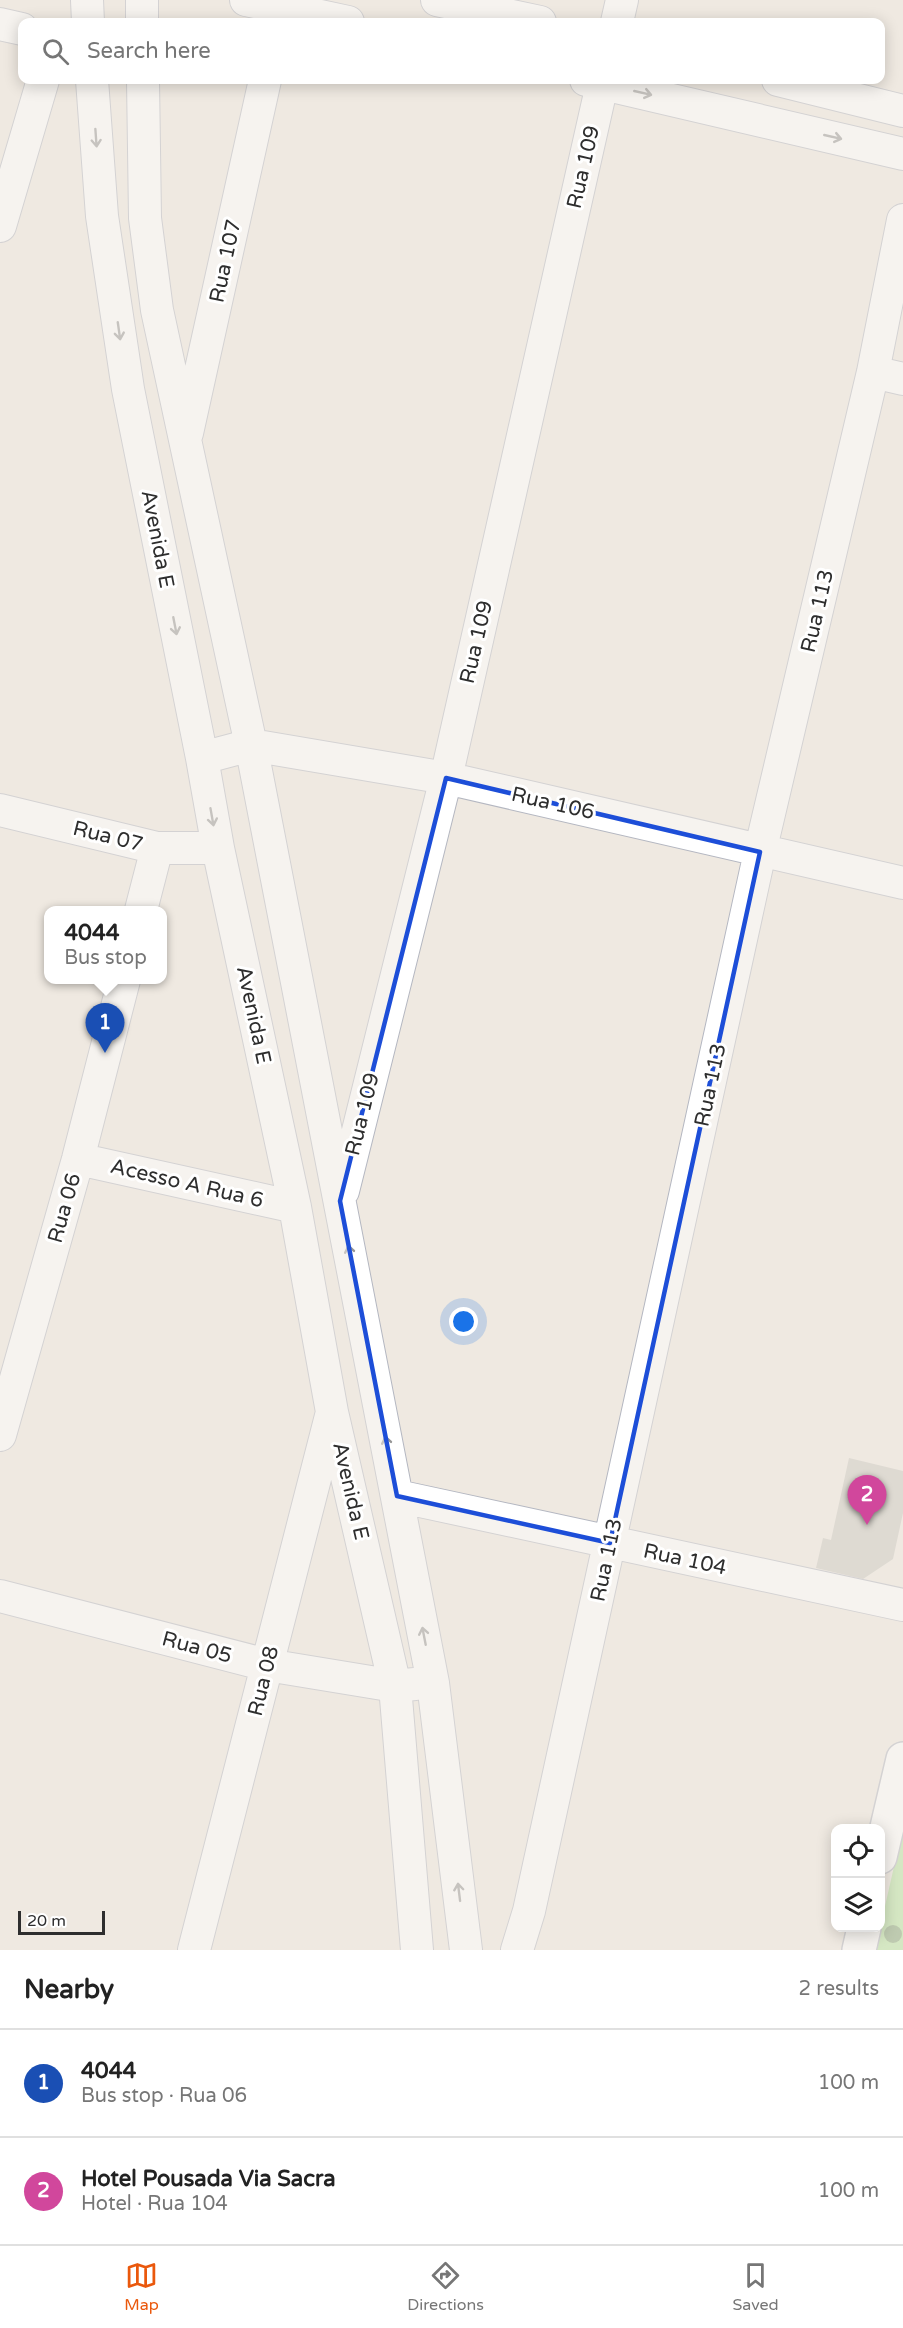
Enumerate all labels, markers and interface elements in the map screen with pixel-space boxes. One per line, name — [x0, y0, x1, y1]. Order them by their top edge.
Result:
search box — [18, 18, 885, 84]
icon: search — [39, 35, 72, 68]
text: Search here — [87, 38, 211, 64]
one-way arrow — [633, 88, 652, 99]
street label: Rua 109 — [562, 123, 605, 211]
one-way arrow — [91, 127, 102, 147]
one-way arrow — [823, 132, 842, 144]
street label: Rua 107 — [204, 217, 247, 305]
one-way arrow — [114, 321, 125, 341]
street label: Avenida E — [136, 488, 179, 590]
street label: Rua 113 — [796, 567, 839, 655]
street label: Rua 109 — [455, 598, 498, 686]
one-way arrow — [170, 616, 182, 635]
street label: Rua 106 — [509, 782, 597, 825]
one-way arrow — [207, 807, 218, 827]
street label: Rua 07 — [70, 816, 146, 857]
popup — [44, 906, 167, 984]
text: 4044 — [64, 920, 120, 946]
text: Bus stop — [64, 946, 147, 970]
street label: Avenida E — [231, 964, 276, 1066]
pin: 1 — [86, 1004, 124, 1053]
street label: Rua 113 — [689, 1041, 732, 1129]
street label: Rua 109 — [340, 1070, 385, 1158]
street label: Acesso A Rua 6 — [108, 1154, 266, 1213]
street label: Rua 06 — [43, 1170, 86, 1246]
one-way arrow — [344, 1244, 355, 1264]
your location — [449, 1307, 478, 1336]
one-way arrow — [381, 1436, 392, 1455]
street label: Avenida E — [327, 1440, 374, 1543]
pin: 2 — [848, 1476, 886, 1525]
street label: Rua 113 — [585, 1516, 628, 1604]
street label: Rua 104 — [641, 1538, 729, 1581]
street label: Rua 05 — [159, 1626, 235, 1669]
one-way arrow — [418, 1627, 429, 1647]
street label: Rua 08 — [243, 1643, 284, 1719]
map controls — [831, 1824, 885, 1932]
button: locate — [831, 1824, 885, 1878]
button: layers — [831, 1878, 885, 1932]
one-way arrow — [453, 1883, 464, 1902]
scale bar — [18, 1908, 105, 1936]
text: 20 m — [27, 1911, 66, 1931]
text: Nearby — [24, 1974, 114, 2005]
text: 2 results — [799, 1977, 879, 2001]
text: 4044 — [81, 2058, 136, 2084]
text: 1 — [37, 2071, 50, 2095]
text: 100 m — [818, 2071, 879, 2095]
text: Bus stop · Rua 06 — [81, 2084, 247, 2108]
text: Hotel Pousada Via Sacra — [81, 2166, 336, 2192]
text: 2 — [37, 2179, 50, 2203]
text: 100 m — [818, 2179, 879, 2203]
text: Hotel · Rua 104 — [81, 2192, 228, 2216]
tab: Map — [124, 2259, 159, 2315]
tab: Directions — [407, 2259, 484, 2315]
tab: Saved — [732, 2259, 779, 2315]

